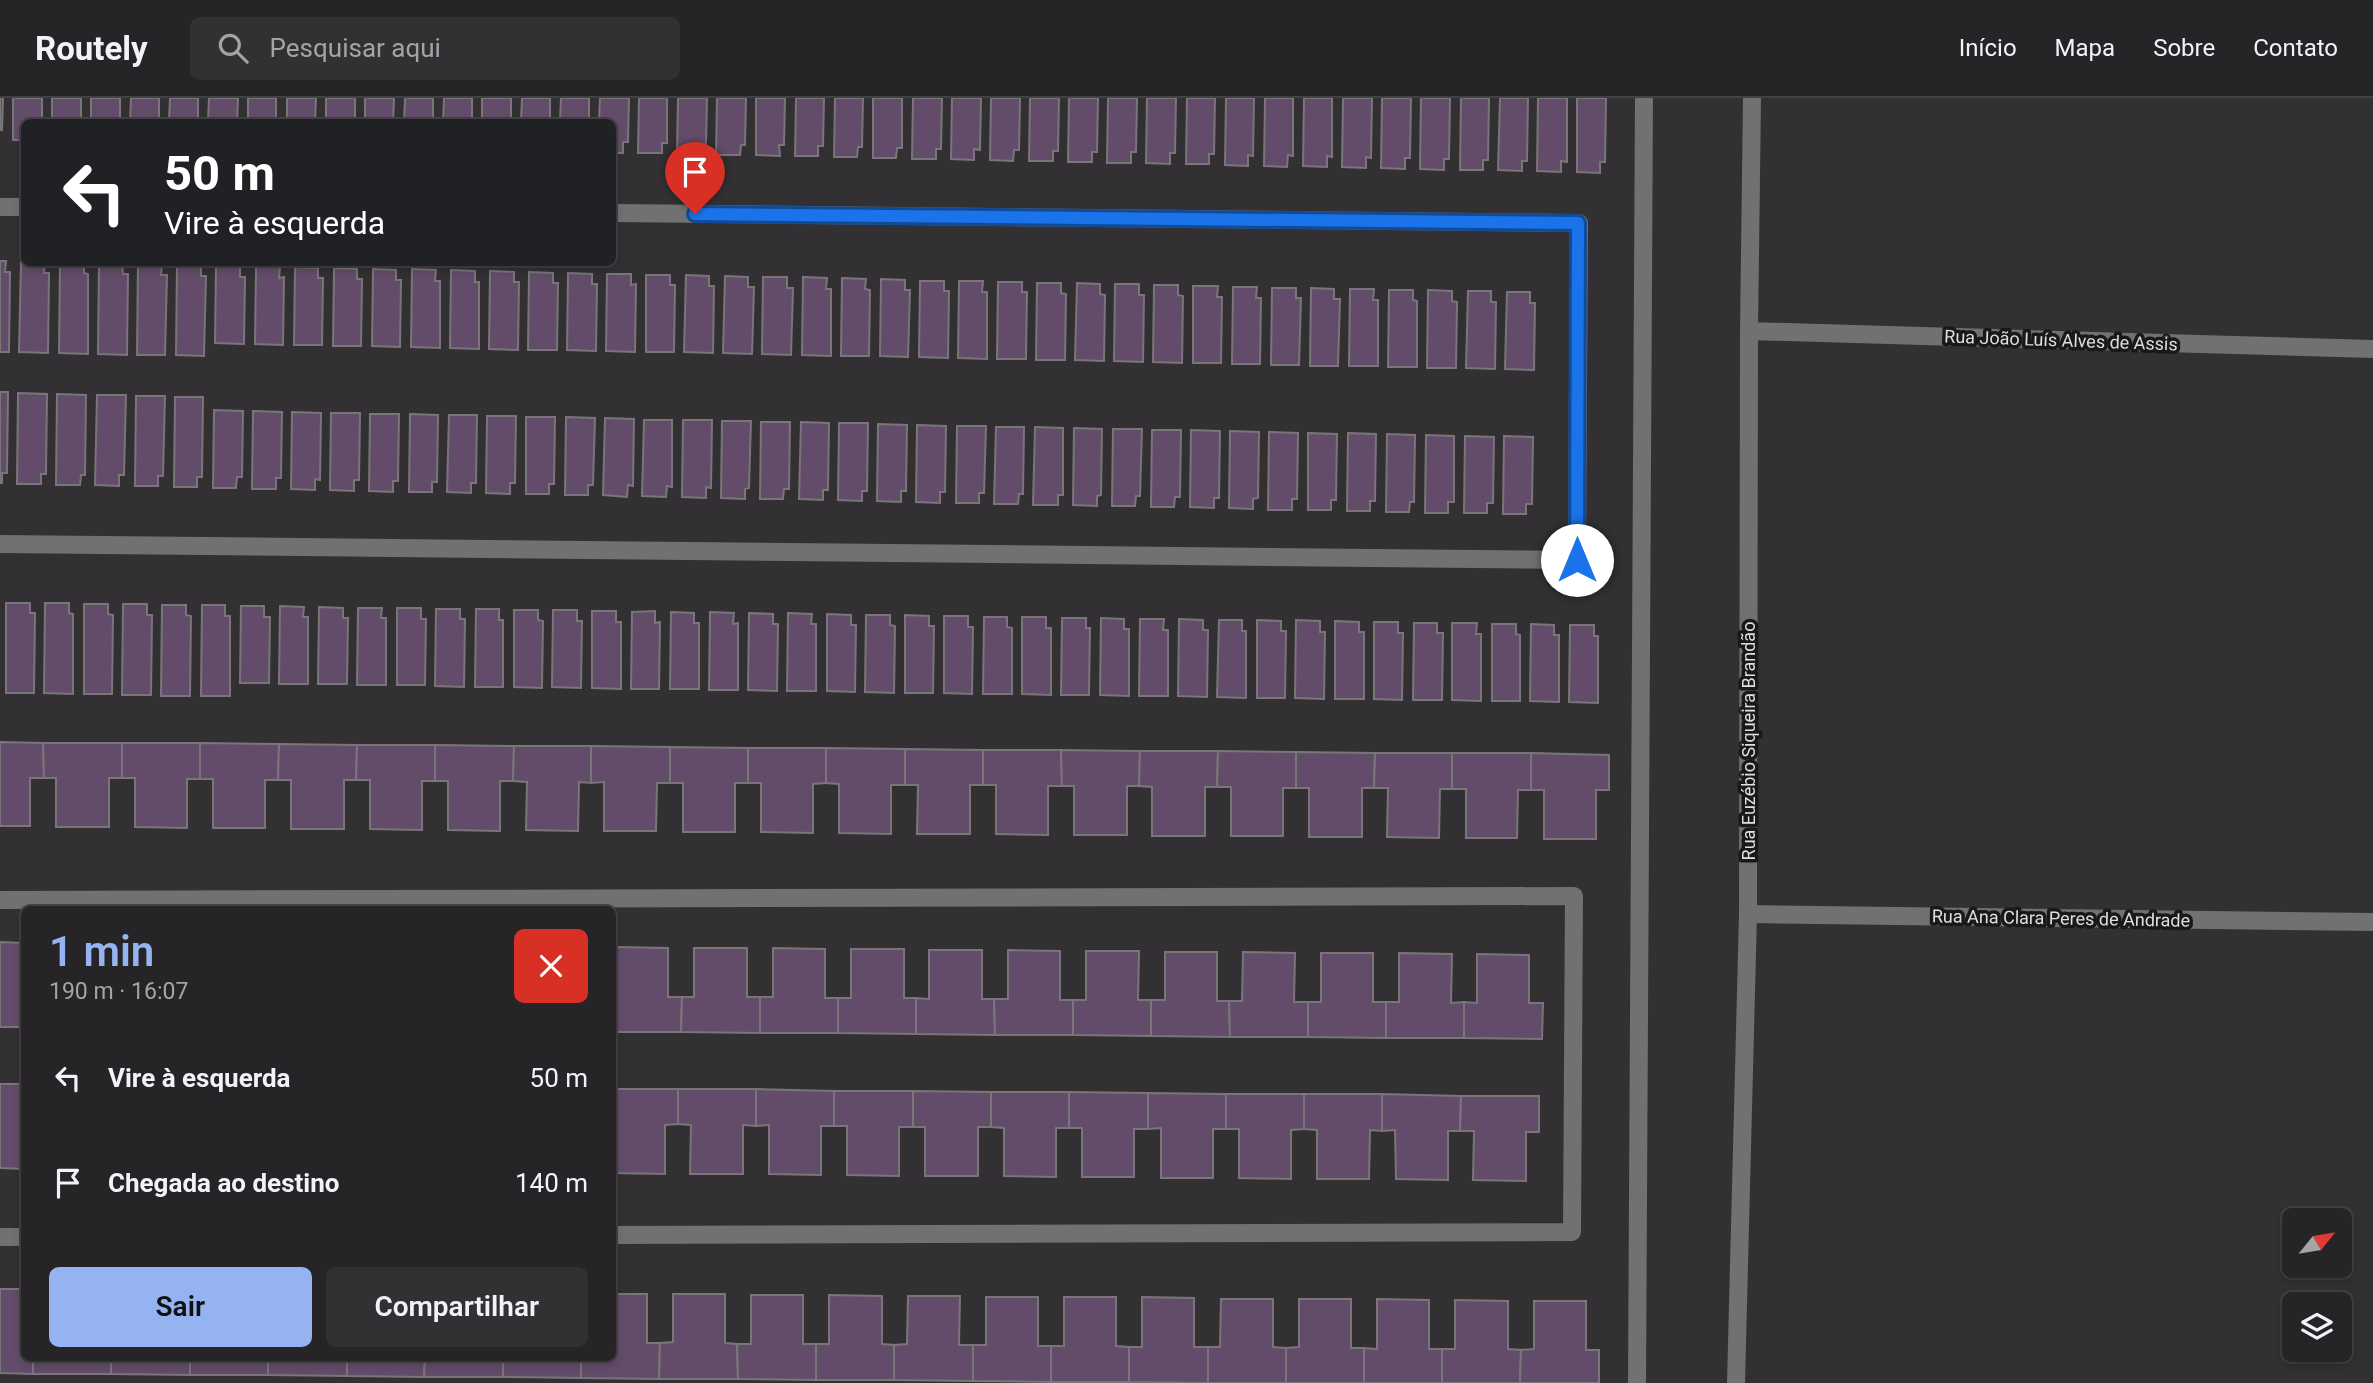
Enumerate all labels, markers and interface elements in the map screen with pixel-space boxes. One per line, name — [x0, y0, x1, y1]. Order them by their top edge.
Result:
search box — [190, 17, 680, 80]
text: Routely — [35, 29, 148, 68]
icon: search — [214, 29, 252, 67]
text: Pesquisar aqui — [270, 33, 441, 63]
text: Início — [1959, 34, 2017, 62]
text: Mapa — [2055, 34, 2115, 62]
text: Sobre — [2153, 34, 2215, 62]
text: Contato — [2253, 34, 2338, 62]
pin — [665, 142, 725, 214]
text: 50 m — [164, 145, 275, 202]
icon: left — [49, 147, 140, 238]
icon: arrive — [676, 153, 714, 191]
text: Vire à esquerda — [164, 204, 385, 242]
street label: Rua João Luís Alves de Assis — [1944, 325, 2178, 355]
position arrow — [1540, 523, 1614, 597]
street label: Rua Euzébio Siqueira Brandão — [1738, 622, 1759, 860]
street label: Rua Ana Clara Peres de Andrade — [1932, 905, 2190, 931]
text: 1 min — [49, 927, 154, 976]
button: close — [514, 929, 588, 1003]
text: 190 m · 16:07 — [49, 978, 188, 1005]
icon: left — [49, 1059, 87, 1097]
text: Vire à esquerda — [108, 1063, 291, 1093]
text: 50 m — [530, 1063, 588, 1093]
icon: arrive — [49, 1164, 87, 1202]
text: Chegada ao destino — [108, 1168, 339, 1198]
text: 140 m — [515, 1168, 588, 1198]
north arrow — [2282, 1208, 2352, 1278]
map controls — [2282, 1208, 2352, 1362]
button: Sair — [49, 1267, 312, 1347]
button: Compartilhar — [326, 1267, 588, 1347]
button: layers — [2282, 1292, 2352, 1362]

